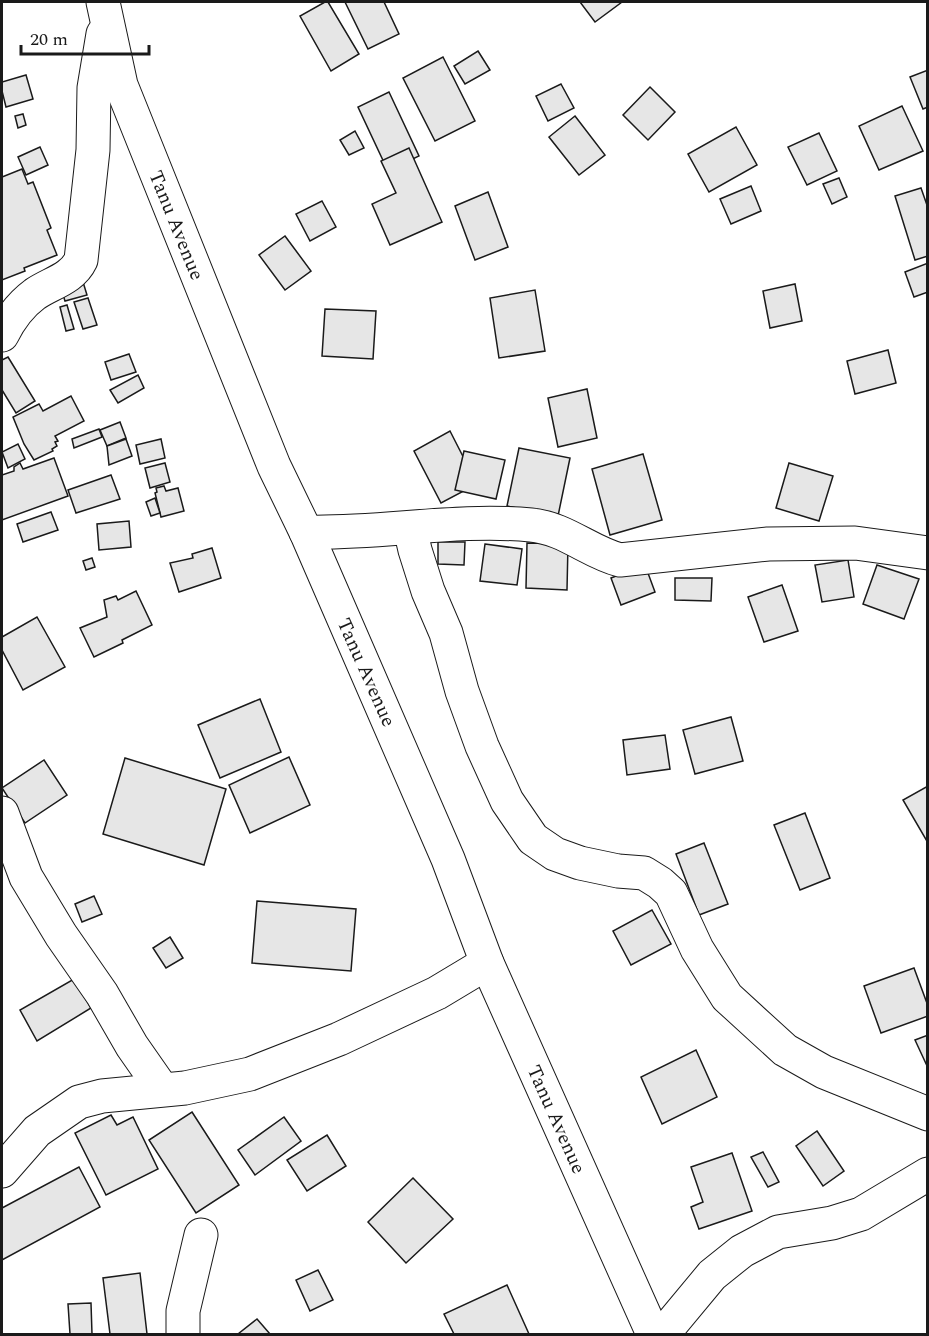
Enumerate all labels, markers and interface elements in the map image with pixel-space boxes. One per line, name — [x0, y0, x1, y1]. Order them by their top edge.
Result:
scale bar — [21, 18, 148, 56]
text: 20 m — [30, 26, 68, 53]
street label: Tanu Avenue — [140, 166, 212, 285]
street label: Tanu Avenue — [329, 613, 403, 732]
street label: Tanu Avenue — [519, 1060, 593, 1179]

